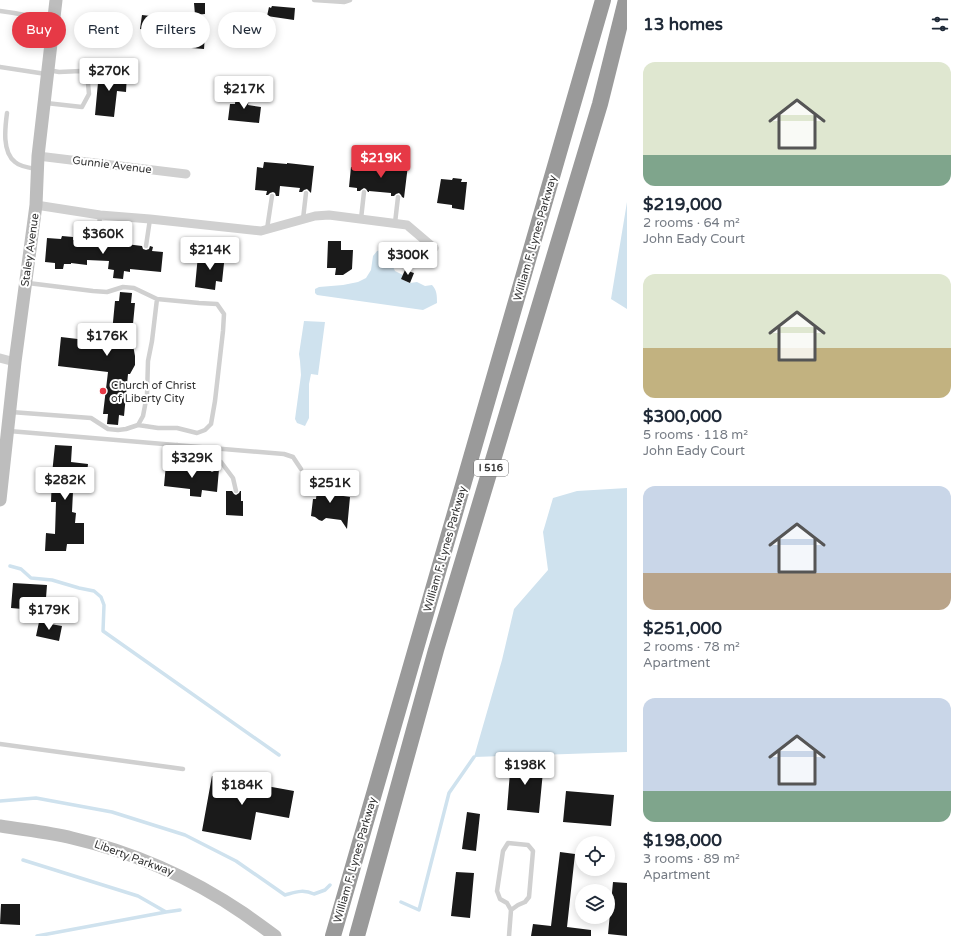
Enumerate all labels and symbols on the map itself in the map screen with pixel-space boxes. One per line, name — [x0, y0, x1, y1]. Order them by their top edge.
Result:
pin: $270K — [81, 58, 137, 92]
pin: $217K — [216, 76, 272, 110]
pin: $219K — [353, 145, 409, 179]
street label: Gunnie Avenue — [72, 154, 152, 176]
street label: William F. Lynes Parkway — [511, 174, 559, 302]
street label: Staley Avenue — [18, 212, 42, 288]
pin: $360K — [75, 221, 131, 255]
pin: $214K — [182, 237, 238, 271]
pin: $300K — [380, 242, 436, 276]
pin: $176K — [79, 323, 135, 357]
place label: Church of Christ of Liberty City — [111, 379, 196, 405]
marker: Church of Christ of Liberty City — [98, 386, 108, 396]
pin: $329K — [164, 445, 220, 479]
road number: I 516 — [474, 460, 508, 476]
pin: $282K — [37, 467, 93, 501]
pin: $251K — [302, 470, 358, 504]
street label: William F. Lynes Parkway — [421, 485, 469, 613]
pin: $179K — [21, 597, 77, 631]
pin: $198K — [497, 752, 553, 786]
pin: $184K — [214, 772, 270, 806]
street label: William F. Lynes Parkway — [331, 796, 379, 924]
street label: Liberty Parkway — [93, 838, 176, 878]

